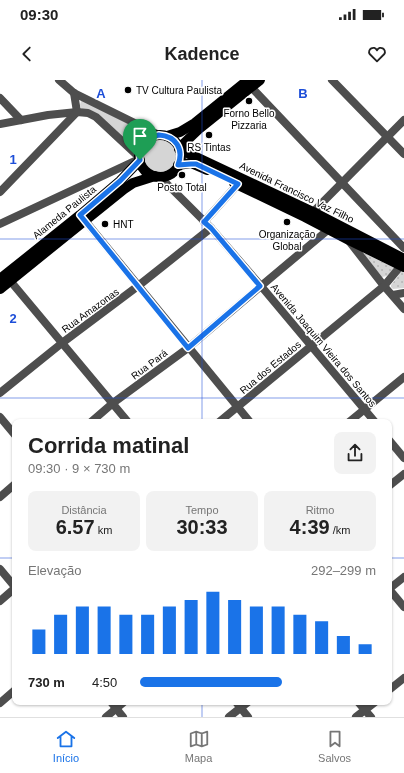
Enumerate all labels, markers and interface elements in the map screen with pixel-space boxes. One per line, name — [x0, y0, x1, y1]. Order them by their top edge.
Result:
text: 09:30 — [20, 6, 58, 23]
icon: back — [16, 43, 38, 65]
icon: heart — [366, 43, 388, 65]
text: Kadence — [164, 44, 240, 64]
marker: TV Cultura Paulista — [123, 85, 133, 95]
place label: TV Cultura Paulista — [136, 85, 223, 96]
text: A — [96, 86, 106, 101]
text: B — [298, 86, 308, 101]
marker: Forno Bello Pizzaria — [244, 96, 254, 106]
place label: Forno Bello Pizzaria — [223, 108, 275, 131]
pin — [123, 119, 157, 160]
icon: arrive — [129, 125, 151, 147]
marker: RS Tintas — [204, 130, 214, 140]
place label: RS Tintas — [187, 142, 231, 153]
text: 1 — [9, 152, 17, 167]
street label: Avenida Francisco Vaz Filho — [238, 160, 356, 225]
marker: Posto Total — [177, 170, 187, 180]
place label: Posto Total — [157, 182, 207, 193]
street label: Alameda Paulista — [31, 183, 98, 241]
marker: Organização Global — [282, 217, 292, 227]
marker: HNT — [100, 219, 110, 229]
place label: HNT — [113, 219, 134, 230]
place label: Organização Global — [259, 229, 316, 252]
street label: Avenida Joaquim Vieira dos Santos — [269, 281, 378, 409]
street label: Rua Amazonas — [60, 286, 121, 335]
text: 2 — [9, 311, 17, 326]
street label: Rua dos Estados — [238, 339, 303, 396]
street label: Rua Pará — [129, 347, 170, 382]
button: share — [334, 432, 376, 474]
text: Corrida matinal — [28, 433, 189, 458]
text: 09:30 · 9 × 730 m — [28, 461, 130, 476]
text: Distância — [61, 504, 107, 516]
text: Tempo — [185, 504, 219, 516]
text: Ritmo — [306, 504, 334, 516]
text: 6.57 — [56, 516, 95, 538]
text: 30:33 — [176, 516, 228, 538]
text: 4:39 — [290, 516, 330, 538]
text: km — [95, 524, 112, 536]
text: /km — [330, 524, 350, 536]
text: Elevação — [28, 563, 81, 578]
text: 292–299 m — [311, 563, 376, 578]
text: 730 m — [28, 675, 65, 690]
text: 4:50 — [92, 675, 117, 690]
tab: Início — [53, 728, 79, 764]
tab: Mapa — [185, 728, 212, 764]
tab: Salvos — [318, 728, 351, 764]

